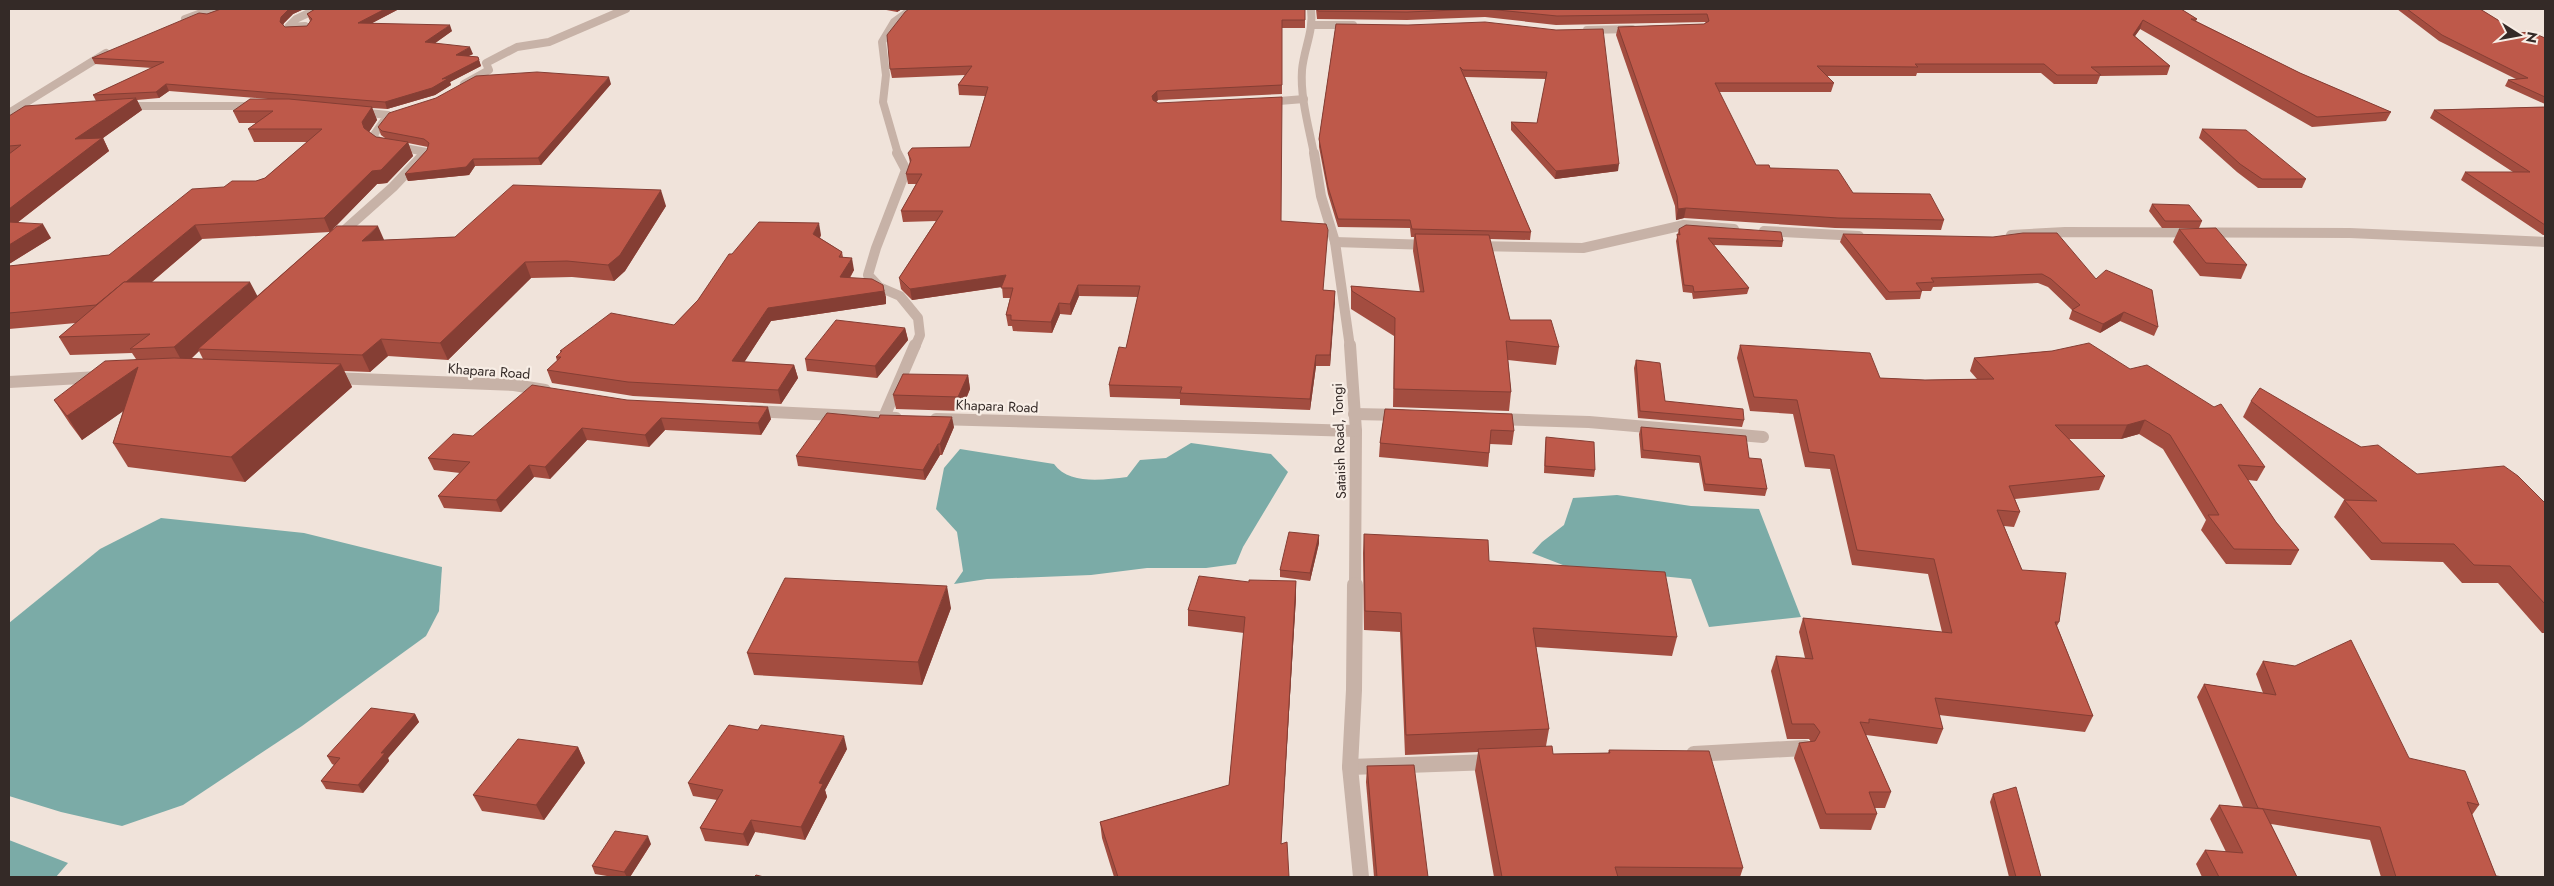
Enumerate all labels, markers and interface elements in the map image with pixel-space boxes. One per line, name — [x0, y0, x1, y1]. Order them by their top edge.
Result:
north arrow — [2494, 10, 2544, 60]
text: N — [2521, 30, 2543, 45]
street label: Khapara Road — [447, 358, 531, 384]
street label: Sataish Road, Tongi — [1327, 383, 1351, 499]
street label: Khapara Road — [955, 395, 1039, 417]

